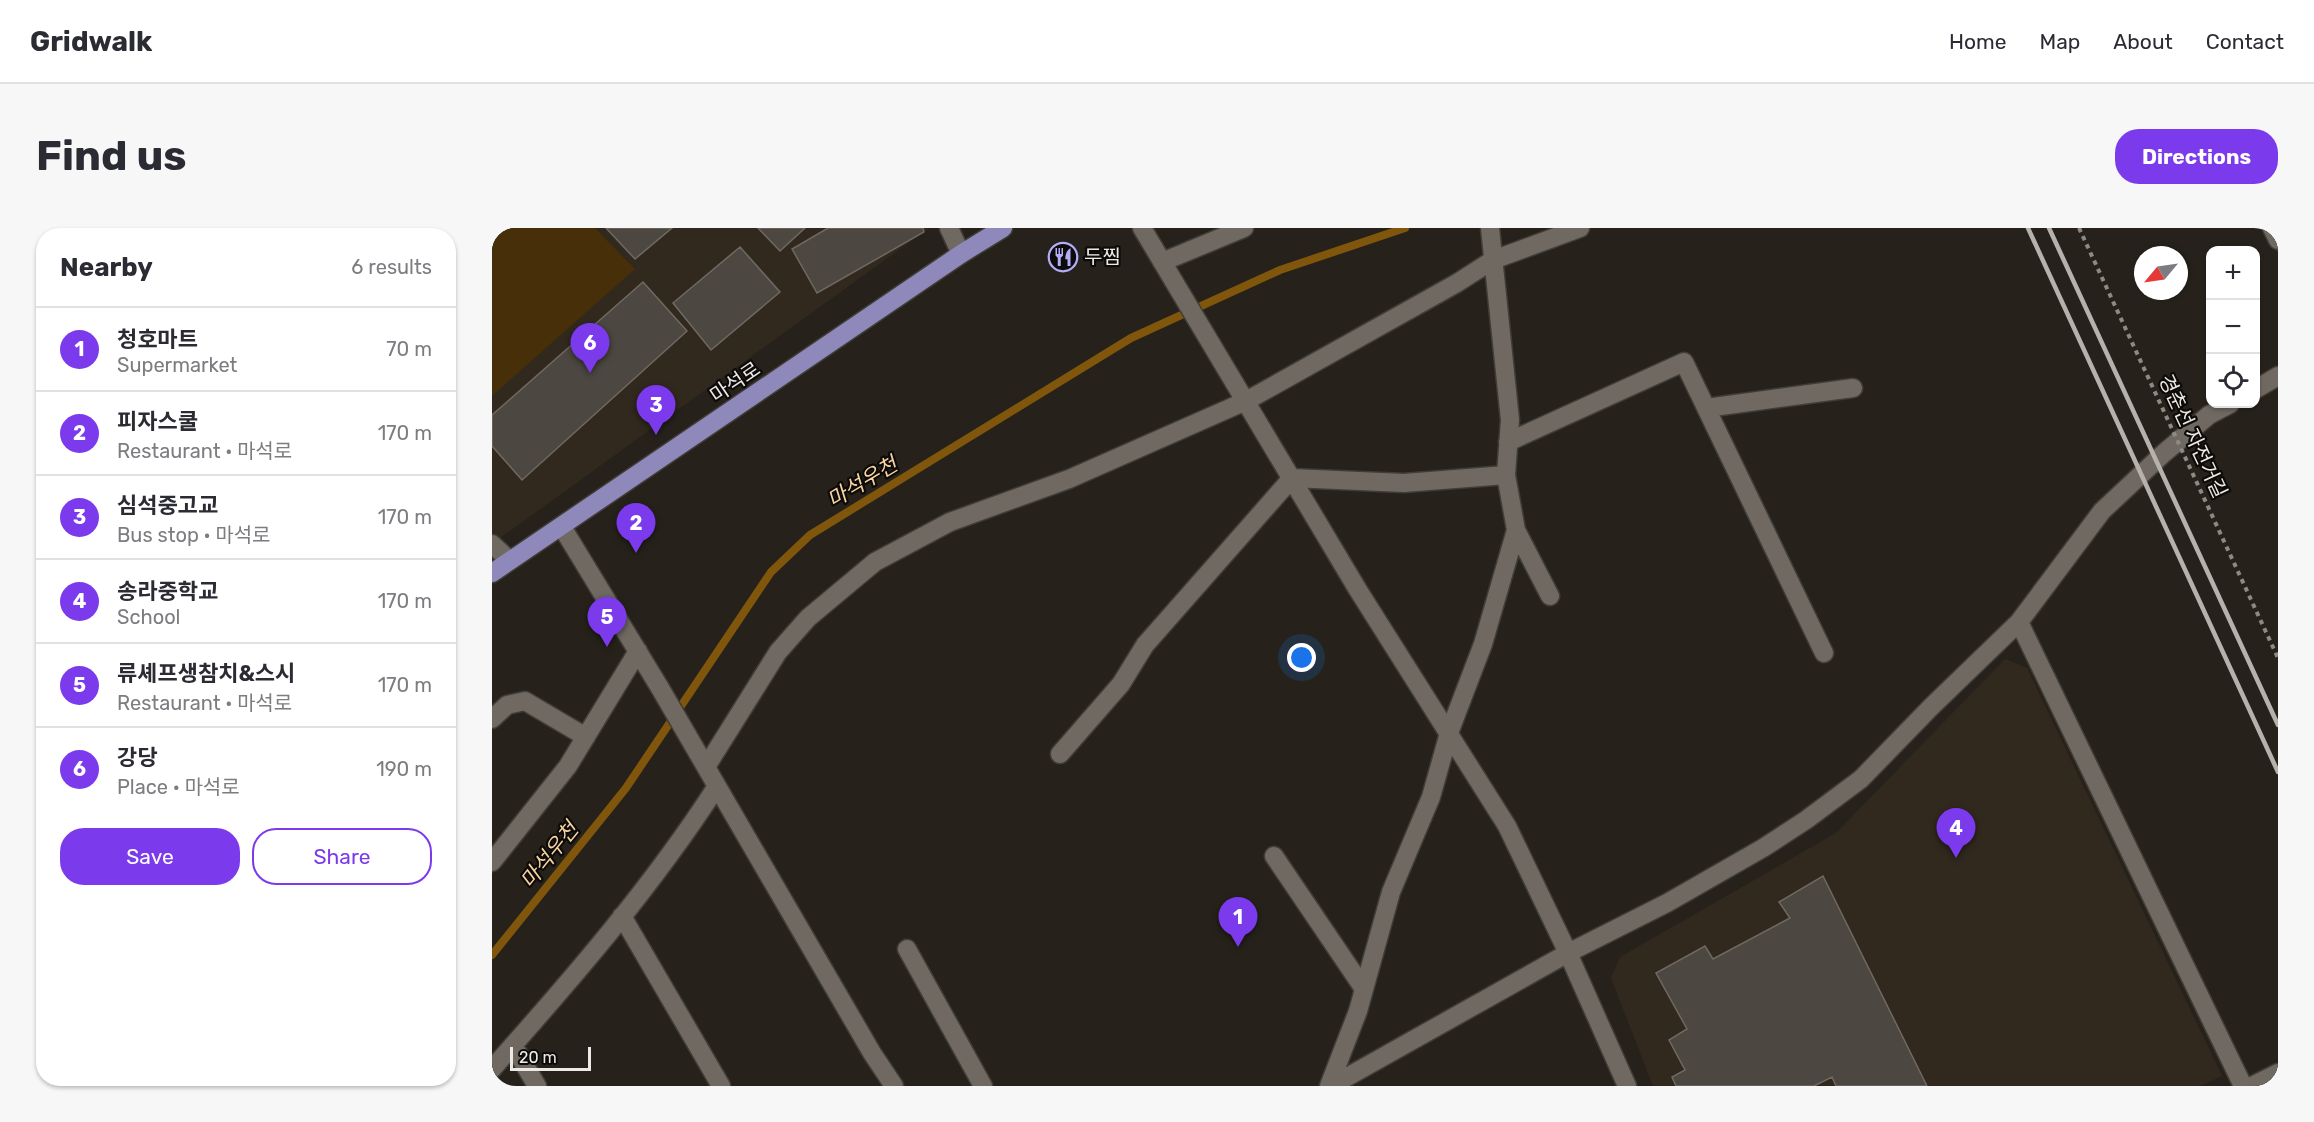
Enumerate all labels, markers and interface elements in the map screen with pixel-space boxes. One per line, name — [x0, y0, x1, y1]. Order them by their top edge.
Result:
text: Gridwalk — [30, 25, 152, 58]
text: Home — [1949, 29, 2006, 54]
text: Map — [2039, 29, 2080, 54]
text: About — [2113, 29, 2173, 54]
text: Contact — [2206, 29, 2284, 54]
button: Directions — [2115, 129, 2278, 184]
text: Find us — [36, 131, 187, 181]
restaurant icon: 두찜 — [1047, 241, 1079, 273]
place label: 두찜 — [1084, 245, 1121, 269]
north arrow — [2134, 246, 2188, 300]
map controls — [2206, 246, 2260, 408]
button: + — [2206, 246, 2260, 300]
text: Nearby — [60, 252, 153, 283]
text: 6 results — [351, 255, 432, 279]
button: − — [2206, 300, 2260, 354]
pin: 6 — [570, 324, 610, 373]
text: 청호마트 — [117, 326, 198, 353]
text: 1 — [75, 337, 84, 361]
text: 70 m — [386, 337, 432, 361]
text: Supermarket — [117, 353, 237, 377]
button: locate — [2206, 354, 2260, 408]
street label: 마석로 — [705, 357, 765, 407]
street label: 경춘선 자전거길 — [2154, 370, 2232, 502]
pin: 3 — [636, 386, 676, 435]
text: 피자스쿨 — [117, 408, 198, 435]
text: 2 — [73, 421, 86, 445]
text: 170 m — [378, 421, 432, 445]
text: Restaurant · 마석로 — [117, 439, 292, 463]
water label: 마석우천 — [822, 450, 904, 513]
text: 심석중고교 — [117, 492, 218, 519]
pin: 2 — [616, 504, 656, 553]
text: 3 — [73, 505, 86, 529]
text: 170 m — [378, 505, 432, 529]
text: Bus stop · 마석로 — [117, 523, 271, 547]
text: 송라중학교 — [117, 578, 218, 605]
text: 4 — [73, 589, 86, 613]
text: 170 m — [378, 589, 432, 613]
pin: 5 — [588, 598, 626, 647]
text: School — [117, 605, 180, 629]
your location — [1287, 643, 1316, 672]
text: 류셰프생참치&스시 — [117, 660, 295, 687]
text: 5 — [73, 673, 86, 697]
text: 170 m — [378, 673, 432, 697]
text: Restaurant · 마석로 — [117, 691, 292, 715]
text: 강당 — [117, 744, 157, 771]
text: 6 — [73, 757, 86, 781]
text: 190 m — [376, 757, 432, 781]
text: Place · 마석로 — [117, 775, 240, 799]
pin: 4 — [1936, 808, 1976, 858]
water label: 마석우천 — [515, 815, 585, 893]
button: Save — [60, 828, 240, 885]
button: Share — [252, 828, 432, 885]
pin: 1 — [1218, 898, 1258, 947]
scale bar — [510, 1044, 591, 1072]
text: 20 m — [519, 1048, 557, 1067]

